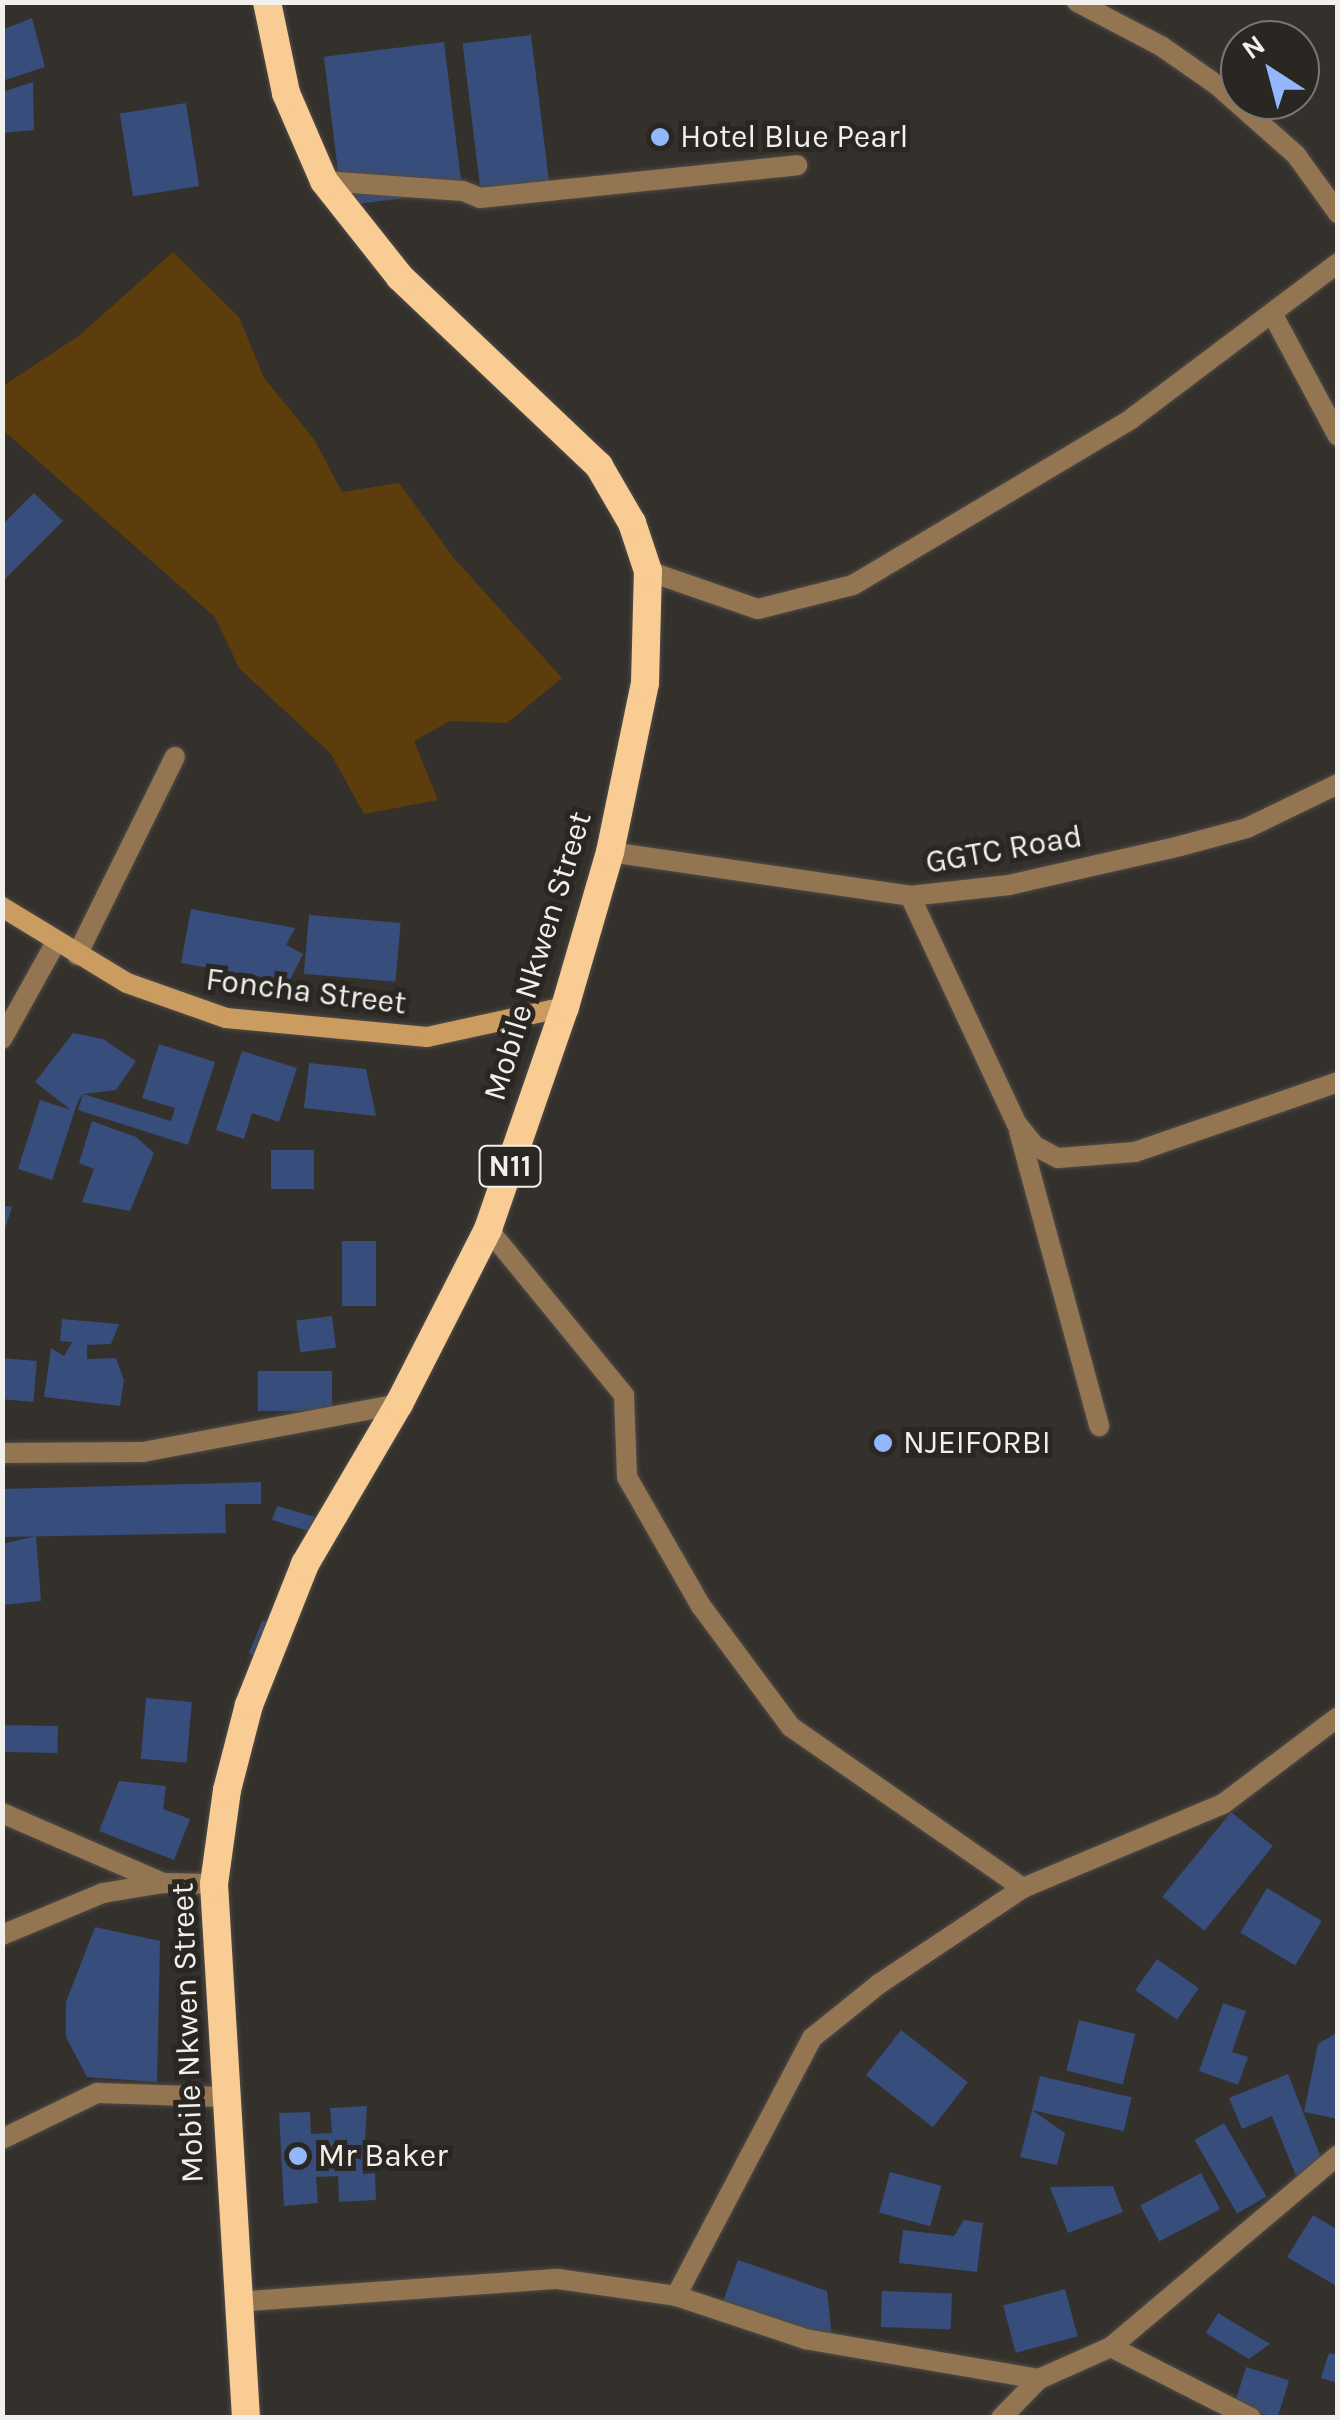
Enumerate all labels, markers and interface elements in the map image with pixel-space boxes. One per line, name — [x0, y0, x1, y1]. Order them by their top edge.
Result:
north arrow — [1220, 20, 1320, 120]
text: N — [1235, 28, 1271, 66]
place label: Hotel Blue Pearl — [680, 118, 908, 156]
marker: Hotel Blue Pearl — [649, 126, 671, 148]
street label: Mobile Nkwen Street — [476, 807, 600, 1105]
street label: GGTC Road — [923, 817, 1085, 883]
street label: Foncha Street — [204, 961, 408, 1023]
road number: N11 — [478, 1141, 542, 1191]
place label: NJEIFORBI — [903, 1424, 1051, 1462]
marker: NJEIFORBI — [872, 1432, 894, 1454]
street label: Mobile Nkwen Street — [164, 1882, 212, 2184]
place label: Mr Baker — [318, 2137, 448, 2175]
marker: Mr Baker — [287, 2145, 309, 2167]

